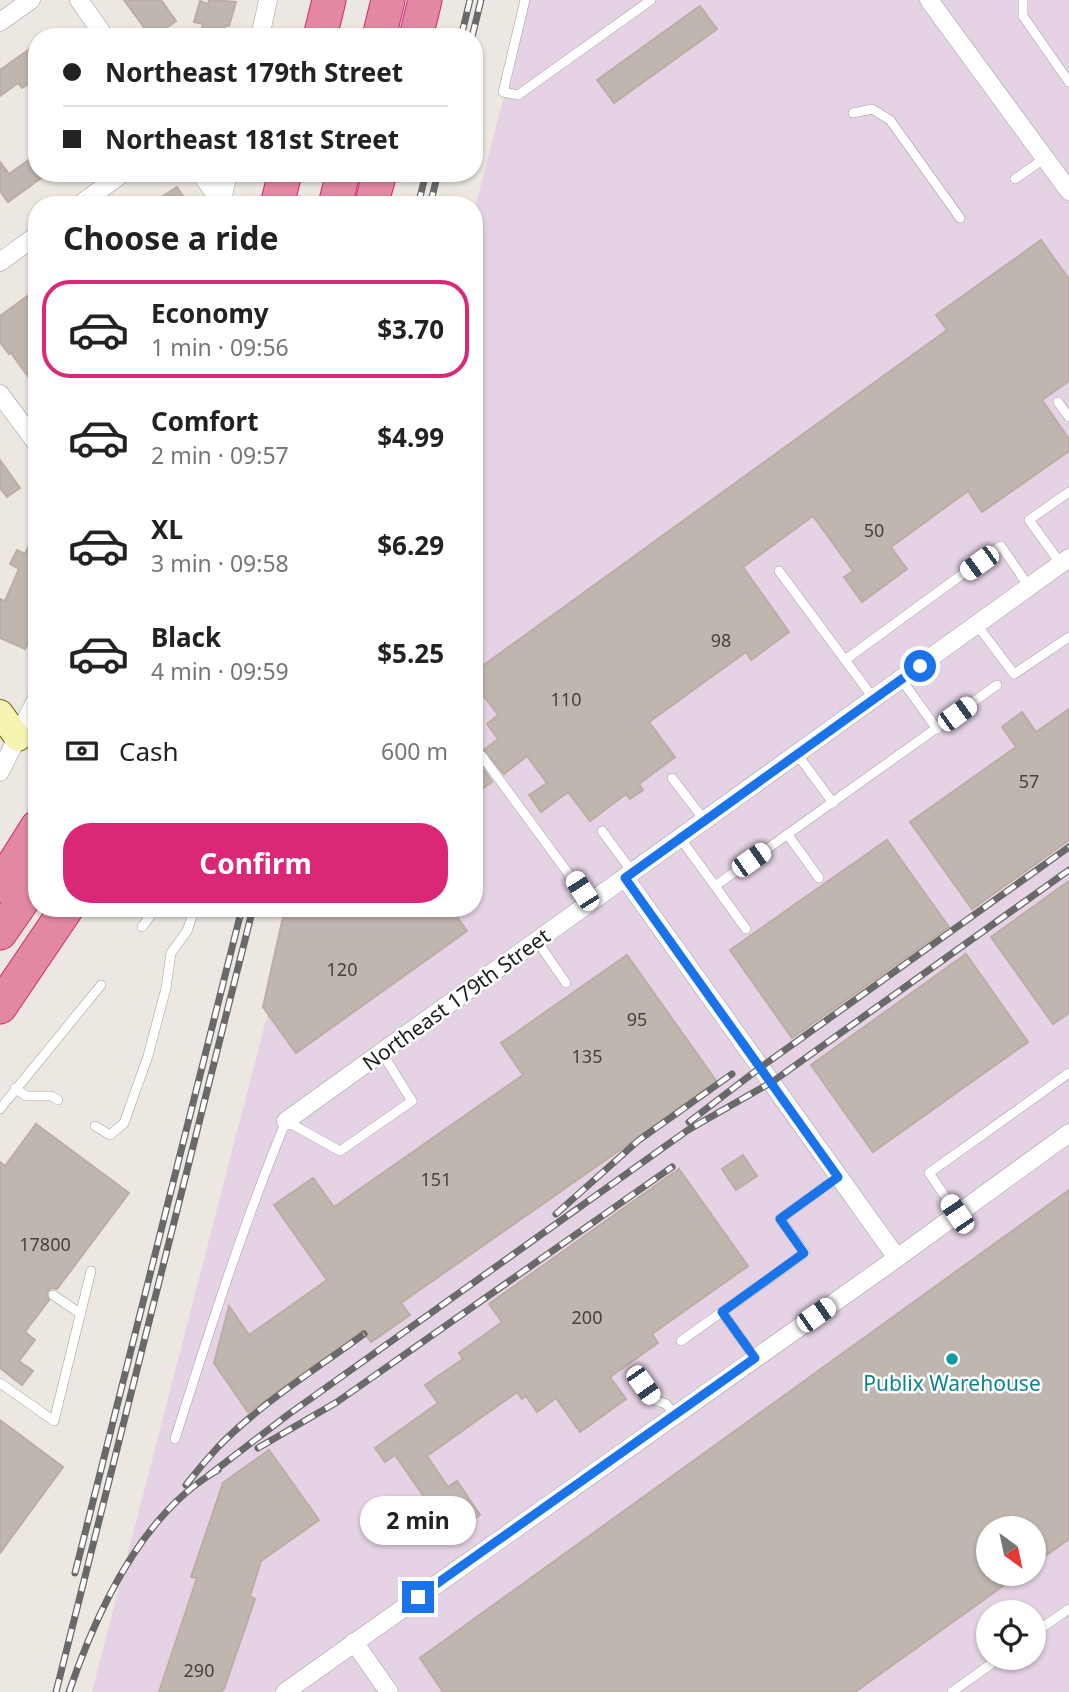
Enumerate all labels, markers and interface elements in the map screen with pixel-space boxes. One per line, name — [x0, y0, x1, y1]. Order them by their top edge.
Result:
text: Northeast 179th Street — [105, 54, 403, 90]
text: Northeast 181st Street — [105, 121, 399, 157]
text: Choose a ride — [63, 216, 279, 259]
text: Economy — [151, 295, 269, 331]
icon: car — [67, 298, 130, 361]
text: $3.70 — [377, 311, 444, 347]
text: 1 min · 09:56 — [151, 331, 289, 363]
text: Comfort — [151, 403, 259, 439]
icon: car — [67, 406, 130, 469]
text: $4.99 — [377, 419, 444, 455]
text: 2 min · 09:57 — [151, 439, 289, 471]
text: XL — [151, 511, 183, 547]
icon: car — [67, 514, 130, 577]
house number: 50 — [864, 518, 884, 542]
text: $6.29 — [377, 527, 444, 563]
car — [956, 542, 1003, 584]
text: 3 min · 09:58 — [151, 547, 289, 579]
text: Black — [151, 619, 221, 655]
icon: car — [67, 622, 130, 685]
house number: 98 — [711, 628, 731, 652]
text: $5.25 — [377, 635, 444, 671]
route start — [904, 650, 936, 682]
text: 4 min · 09:59 — [151, 655, 289, 687]
house number: 110 — [551, 687, 581, 711]
car — [934, 693, 981, 735]
icon: cash — [63, 732, 101, 770]
text: Cash — [119, 733, 179, 769]
text: 600 m — [381, 735, 448, 767]
house number: 57 — [1019, 769, 1039, 793]
button: Confirm — [63, 823, 448, 903]
car — [728, 839, 775, 881]
car — [562, 868, 603, 914]
street label: Northeast 179th Street — [357, 921, 556, 1077]
house number: 120 — [327, 957, 357, 981]
house number: 95 — [627, 1007, 647, 1031]
house number: 135 — [572, 1044, 602, 1068]
house number: 151 — [421, 1167, 451, 1191]
car — [937, 1191, 978, 1237]
house number: 17800 — [19, 1232, 71, 1256]
car — [793, 1294, 840, 1336]
house number: 200 — [572, 1305, 602, 1329]
marker: Publix Warehouse — [944, 1351, 960, 1367]
car — [623, 1362, 664, 1408]
place label: Publix Warehouse — [863, 1369, 1041, 1397]
callout: 2 min — [360, 1496, 476, 1544]
text: 2 min — [386, 1504, 450, 1536]
north arrow — [976, 1516, 1046, 1586]
map controls — [976, 1516, 1046, 1670]
route end — [402, 1581, 434, 1613]
button: locate — [976, 1600, 1046, 1670]
house number: 290 — [184, 1658, 214, 1682]

